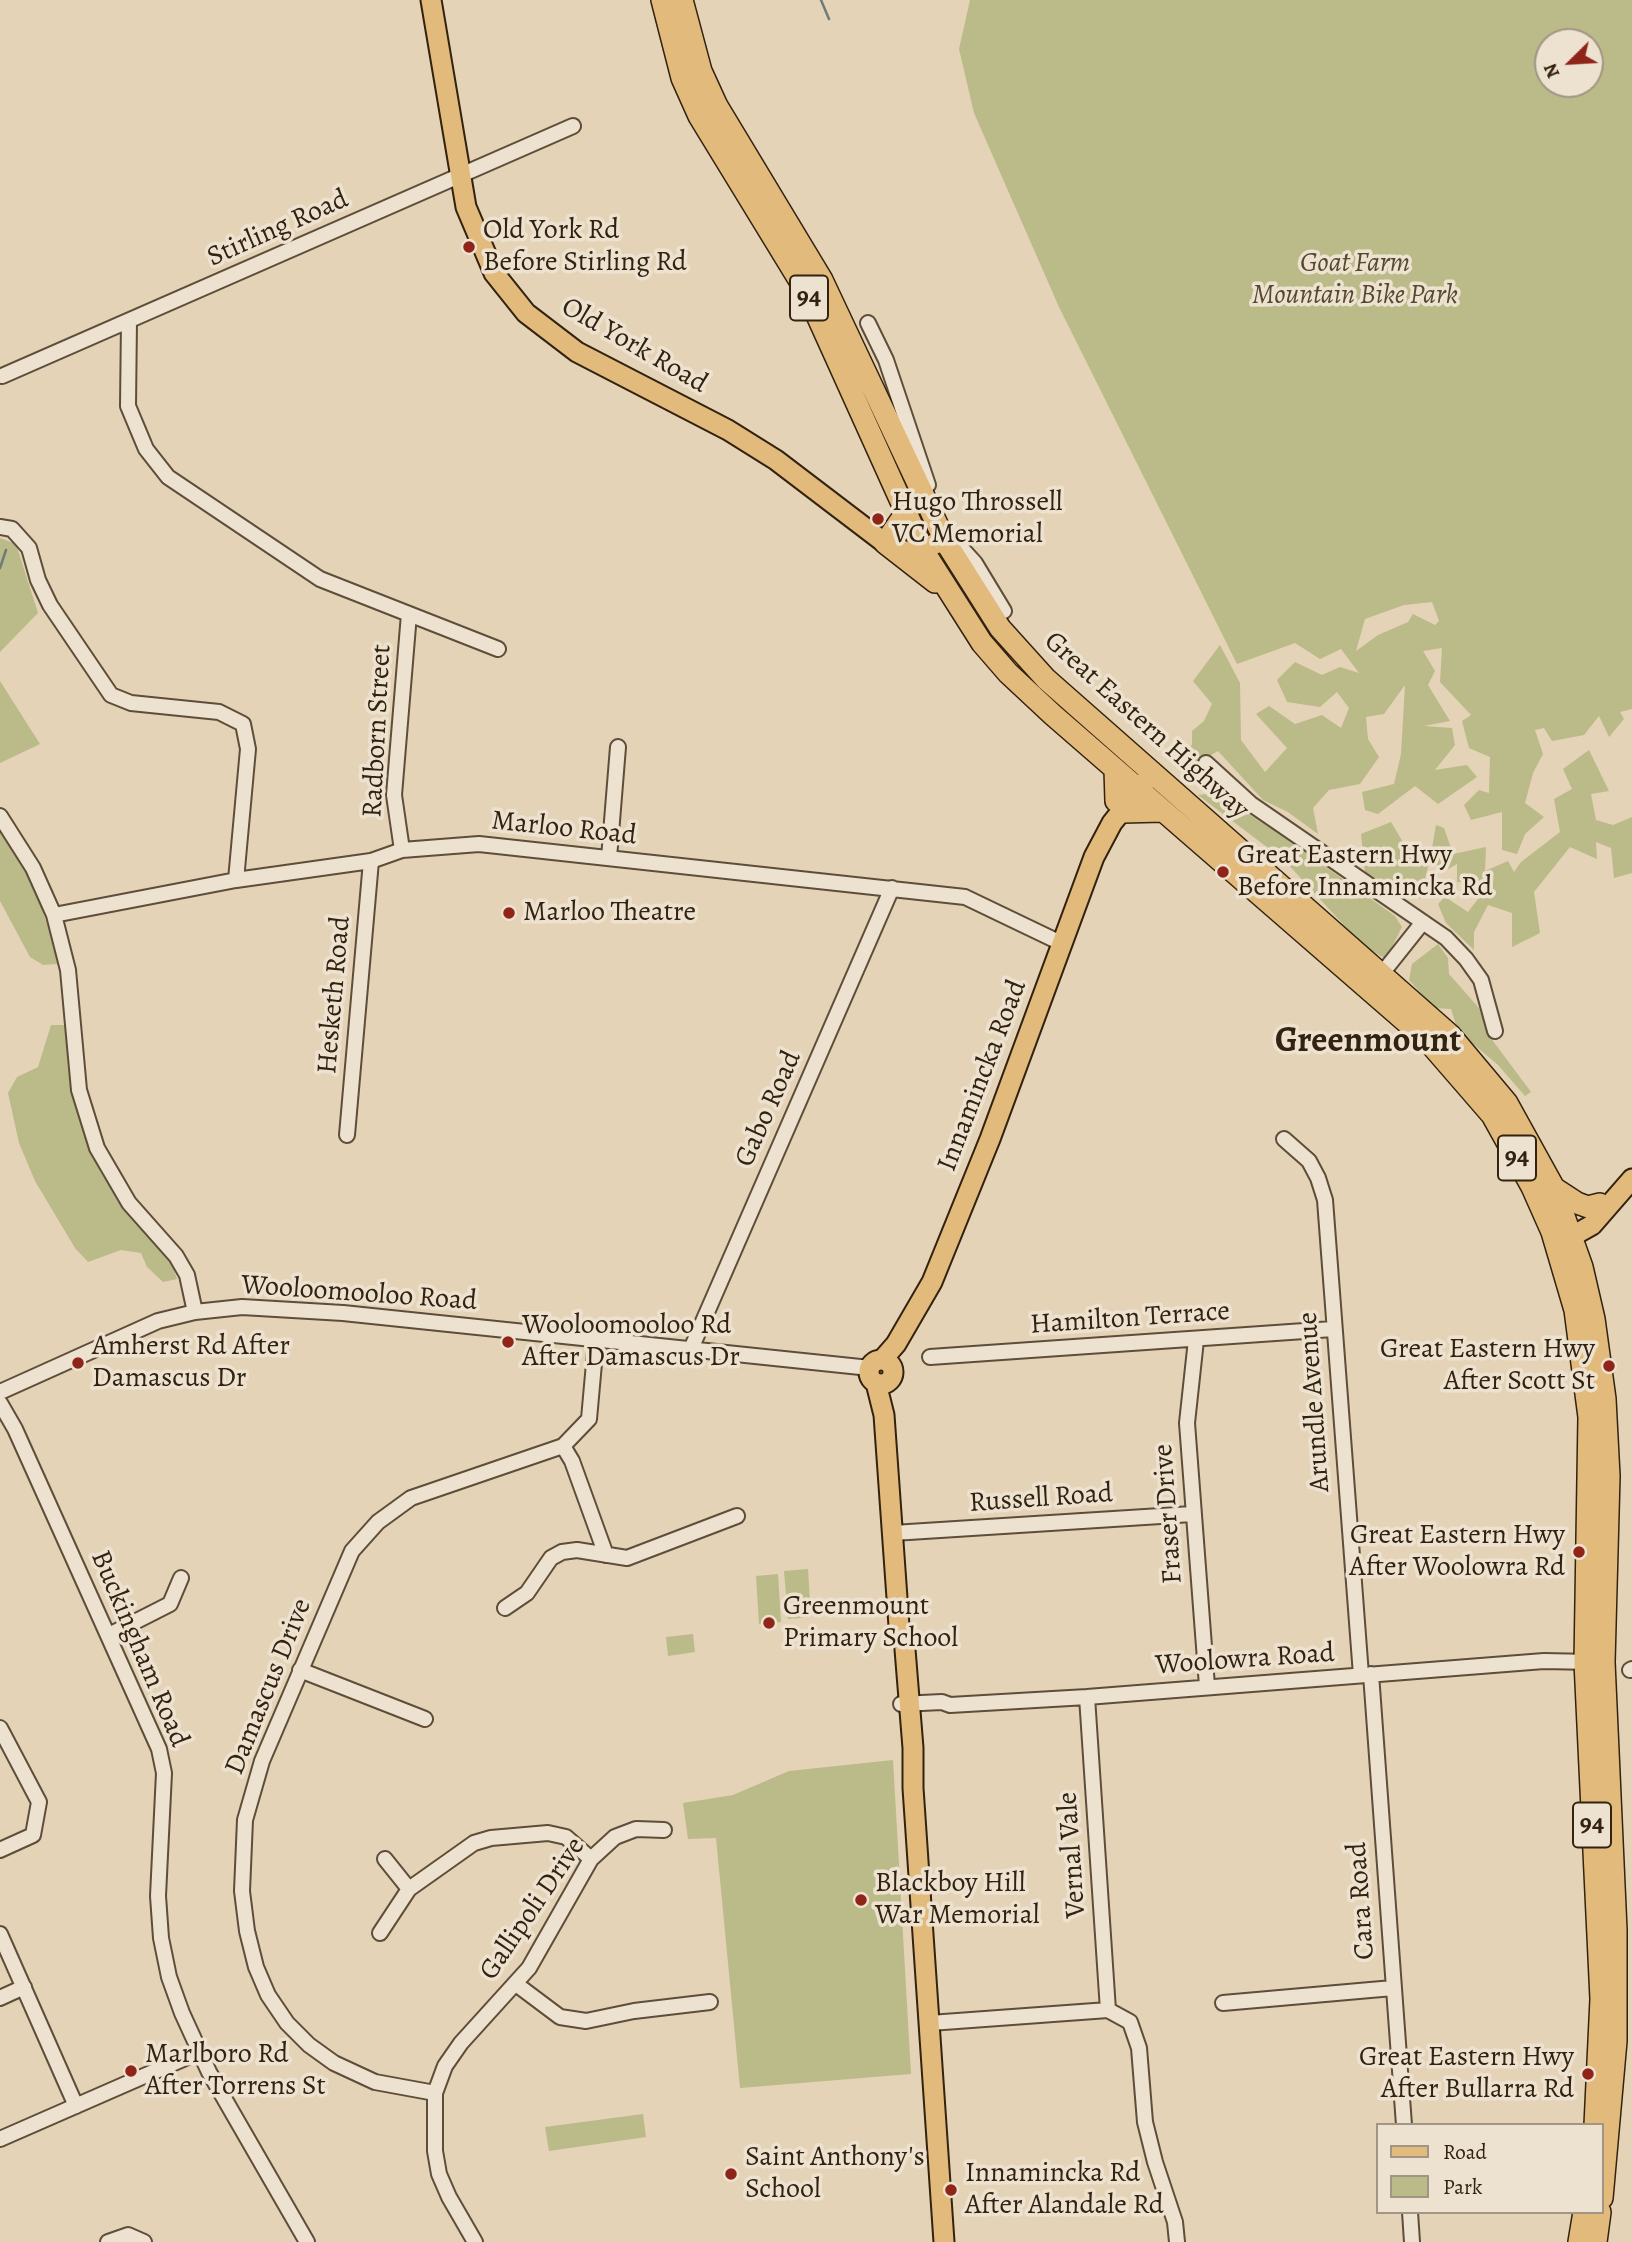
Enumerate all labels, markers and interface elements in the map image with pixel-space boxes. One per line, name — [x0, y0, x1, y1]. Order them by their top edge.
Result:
north arrow — [1534, 28, 1604, 98]
text: N — [1537, 59, 1566, 82]
street label: Stirling Road — [202, 183, 354, 275]
place label: Old York Rd Before Stirling Rd — [483, 214, 687, 280]
marker: Old York Rd Before Stirling Rd — [461, 239, 477, 255]
park label: Goat Farm Mountain Bike Park — [1252, 247, 1458, 313]
road number: 94 — [790, 276, 828, 320]
street label: Old York Road — [555, 291, 713, 401]
place label: Hugo Throssell VC Memorial — [892, 486, 1063, 552]
marker: Hugo Throssell VC Memorial — [870, 511, 886, 527]
street label: Great Eastern Highway — [1037, 625, 1255, 827]
street label: Radborn Street — [357, 644, 399, 818]
street label: Marloo Road — [490, 805, 638, 853]
place label: Great Eastern Hwy Before Innamincka Rd — [1237, 839, 1492, 905]
marker: Great Eastern Hwy Before Innamincka Rd — [1215, 864, 1231, 880]
place label: Marloo Theatre — [523, 896, 696, 930]
marker: Marloo Theatre — [501, 905, 517, 921]
street label: Hesketh Road — [311, 915, 359, 1075]
street label: Innamincka Road — [931, 976, 1035, 1176]
district label: Greenmount — [1275, 1021, 1461, 1063]
street label: Gabo Road — [729, 1046, 809, 1172]
road number: 94 — [1498, 1135, 1536, 1180]
street label: Wooloomooloo Road — [240, 1269, 478, 1319]
street label: Hamilton Terrace — [1029, 1295, 1231, 1343]
place label: Wooloomooloo Rd After Damascus Dr — [522, 1309, 740, 1375]
street label: Arundle Avenue — [1292, 1311, 1338, 1493]
place label: Amherst Rd After Damascus Dr — [92, 1330, 290, 1396]
place label: Great Eastern Hwy After Scott St — [1380, 1333, 1595, 1399]
marker: Wooloomooloo Rd After Damascus Dr — [500, 1334, 516, 1350]
marker: Amherst Rd After Damascus Dr — [70, 1355, 86, 1371]
marker: Great Eastern Hwy After Scott St — [1601, 1358, 1617, 1374]
street label: Fraser Drive — [1147, 1443, 1191, 1585]
street label: Russell Road — [968, 1477, 1114, 1521]
place label: Great Eastern Hwy After Woolowra Rd — [1349, 1519, 1565, 1585]
marker: Great Eastern Hwy After Woolowra Rd — [1571, 1544, 1587, 1560]
street label: Buckingham Road — [82, 1546, 196, 1752]
place label: Greenmount Primary School — [783, 1590, 958, 1656]
street label: Damascus Drive — [218, 1594, 320, 1780]
marker: Greenmount Primary School — [761, 1615, 777, 1631]
street label: Woolowra Road — [1154, 1637, 1336, 1683]
street label: Vernal Vale — [1052, 1791, 1094, 1919]
road number: 94 — [1573, 1802, 1611, 1848]
street label: Gallipoli Drive — [473, 1831, 593, 1987]
street label: Cara Road — [1341, 1841, 1383, 1961]
place label: Blackboy Hill War Memorial — [875, 1867, 1040, 1933]
marker: Blackboy Hill War Memorial — [853, 1892, 869, 1908]
place label: Marlboro Rd After Torrens St — [145, 2038, 326, 2104]
place label: Great Eastern Hwy After Bullarra Rd — [1359, 2041, 1574, 2107]
marker: Marlboro Rd After Torrens St — [123, 2063, 139, 2079]
marker: Great Eastern Hwy After Bullarra Rd — [1580, 2066, 1596, 2082]
legend — [1376, 2123, 1604, 2214]
text: Road — [1443, 2138, 1487, 2166]
place label: Saint Anthony's School — [745, 2141, 925, 2207]
place label: Innamincka Rd After Alandale Rd — [965, 2157, 1164, 2223]
marker: Saint Anthony's School — [723, 2166, 739, 2182]
text: Park — [1443, 2173, 1482, 2201]
marker: Innamincka Rd After Alandale Rd — [943, 2182, 959, 2198]

